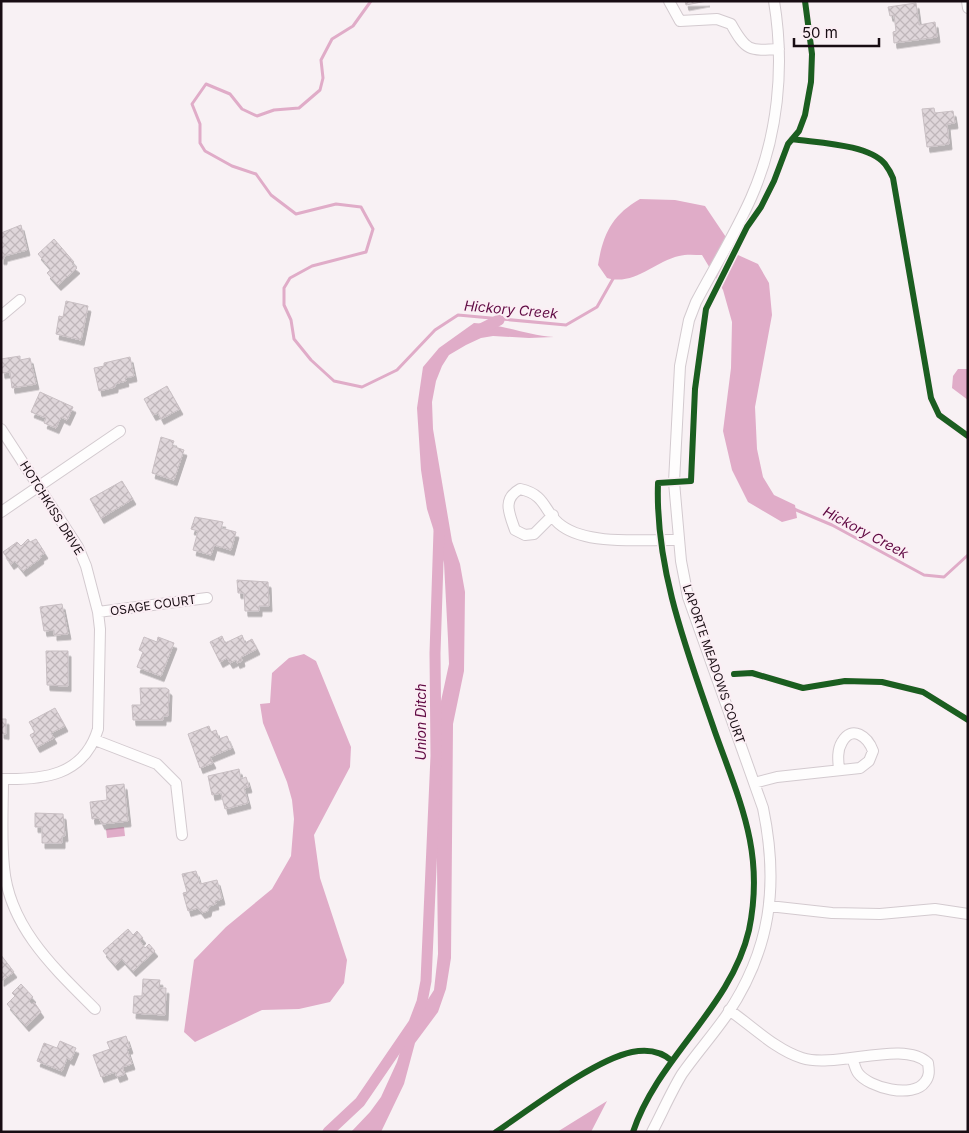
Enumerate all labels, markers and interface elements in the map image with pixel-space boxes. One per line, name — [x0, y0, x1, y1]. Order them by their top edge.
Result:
scale bar — [794, 15, 879, 47]
text: 50 m — [802, 23, 838, 42]
water label: Hickory Creek — [463, 296, 559, 322]
street label: HOTCHKISS DRIVE — [17, 458, 87, 558]
water label: Hickory Creek — [821, 502, 912, 562]
street label: LAPORTE MEADOWS COURT — [680, 582, 748, 746]
street label: OSAGE COURT — [109, 592, 197, 618]
water label: Union Ditch — [412, 684, 429, 760]

